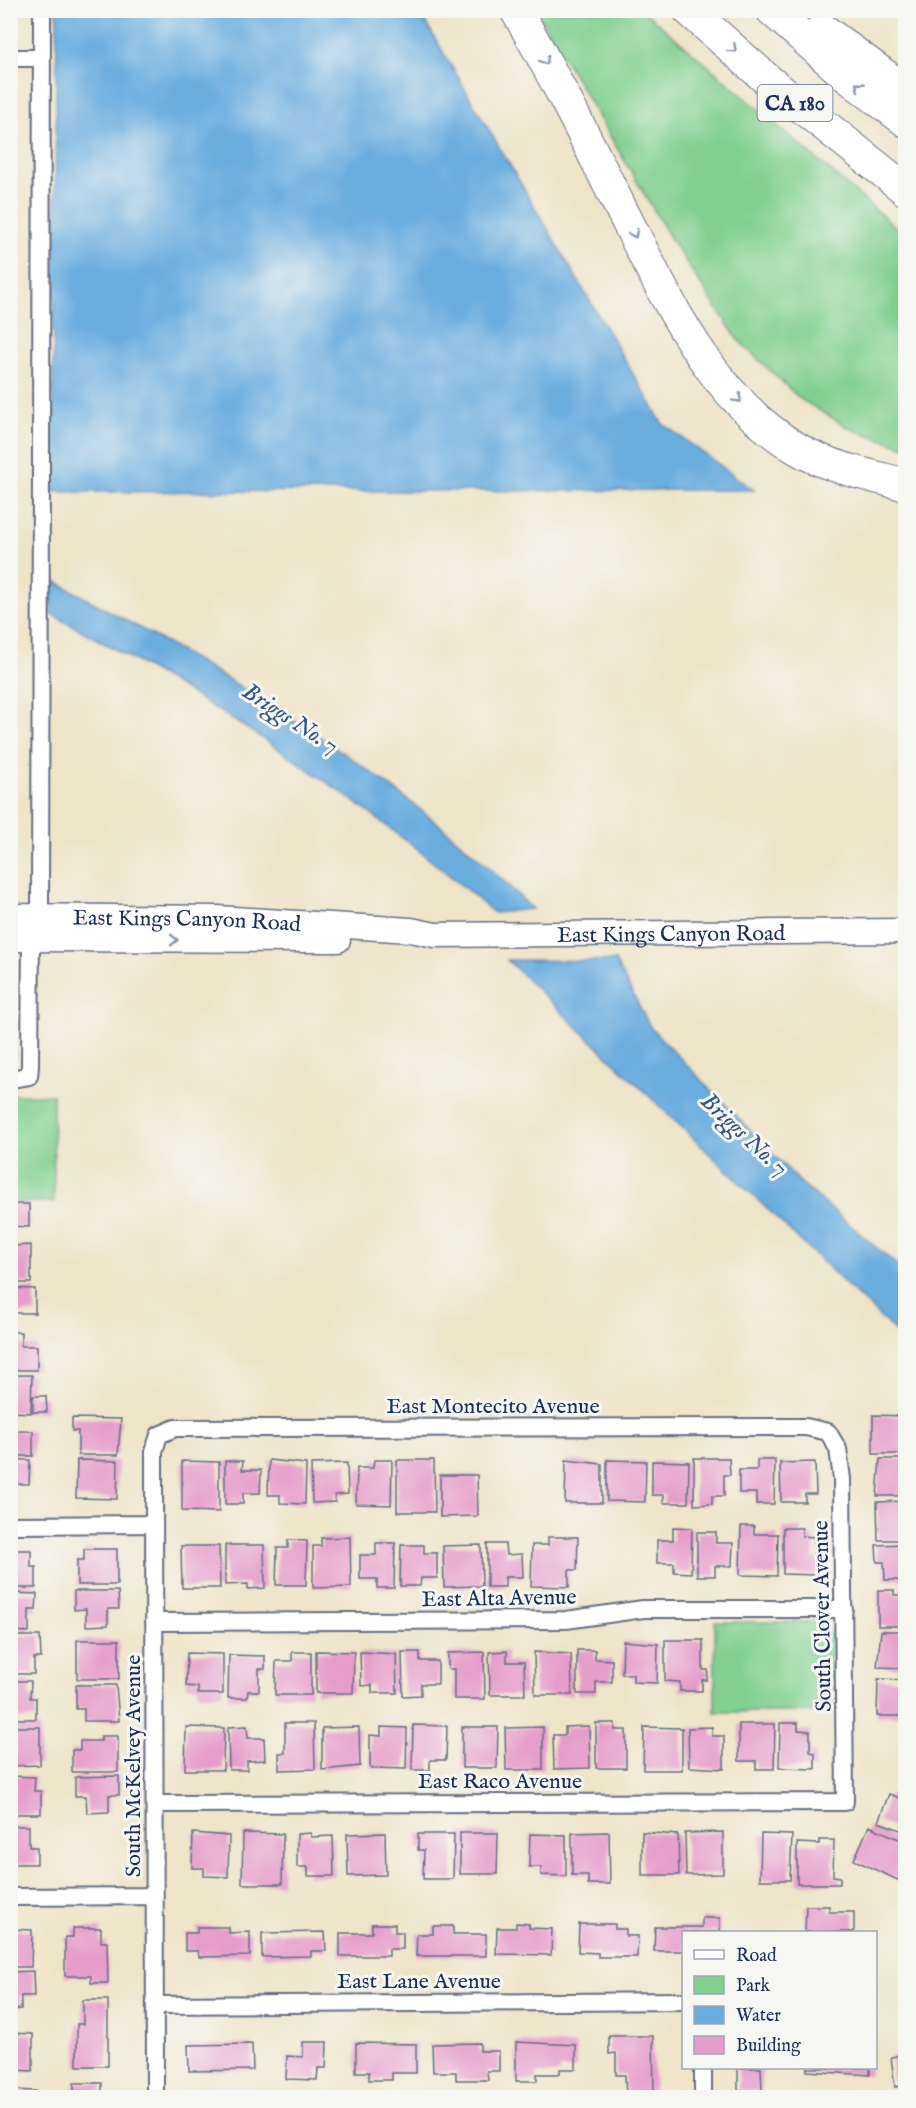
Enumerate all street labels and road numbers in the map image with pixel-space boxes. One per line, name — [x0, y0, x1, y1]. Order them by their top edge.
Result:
road number: CA 180 — [758, 85, 832, 121]
street label: East Kings Canyon Road — [73, 905, 302, 939]
street label: East Kings Canyon Road — [557, 920, 786, 950]
street label: East Montecito Avenue — [386, 1393, 600, 1421]
street label: South Clover Avenue — [807, 1520, 839, 1712]
street label: East Alta Avenue — [421, 1584, 577, 1614]
street label: South McKelvey Avenue — [120, 1655, 148, 1877]
street label: East Raco Avenue — [418, 1768, 582, 1796]
street label: East Lane Avenue — [337, 1968, 501, 1996]

